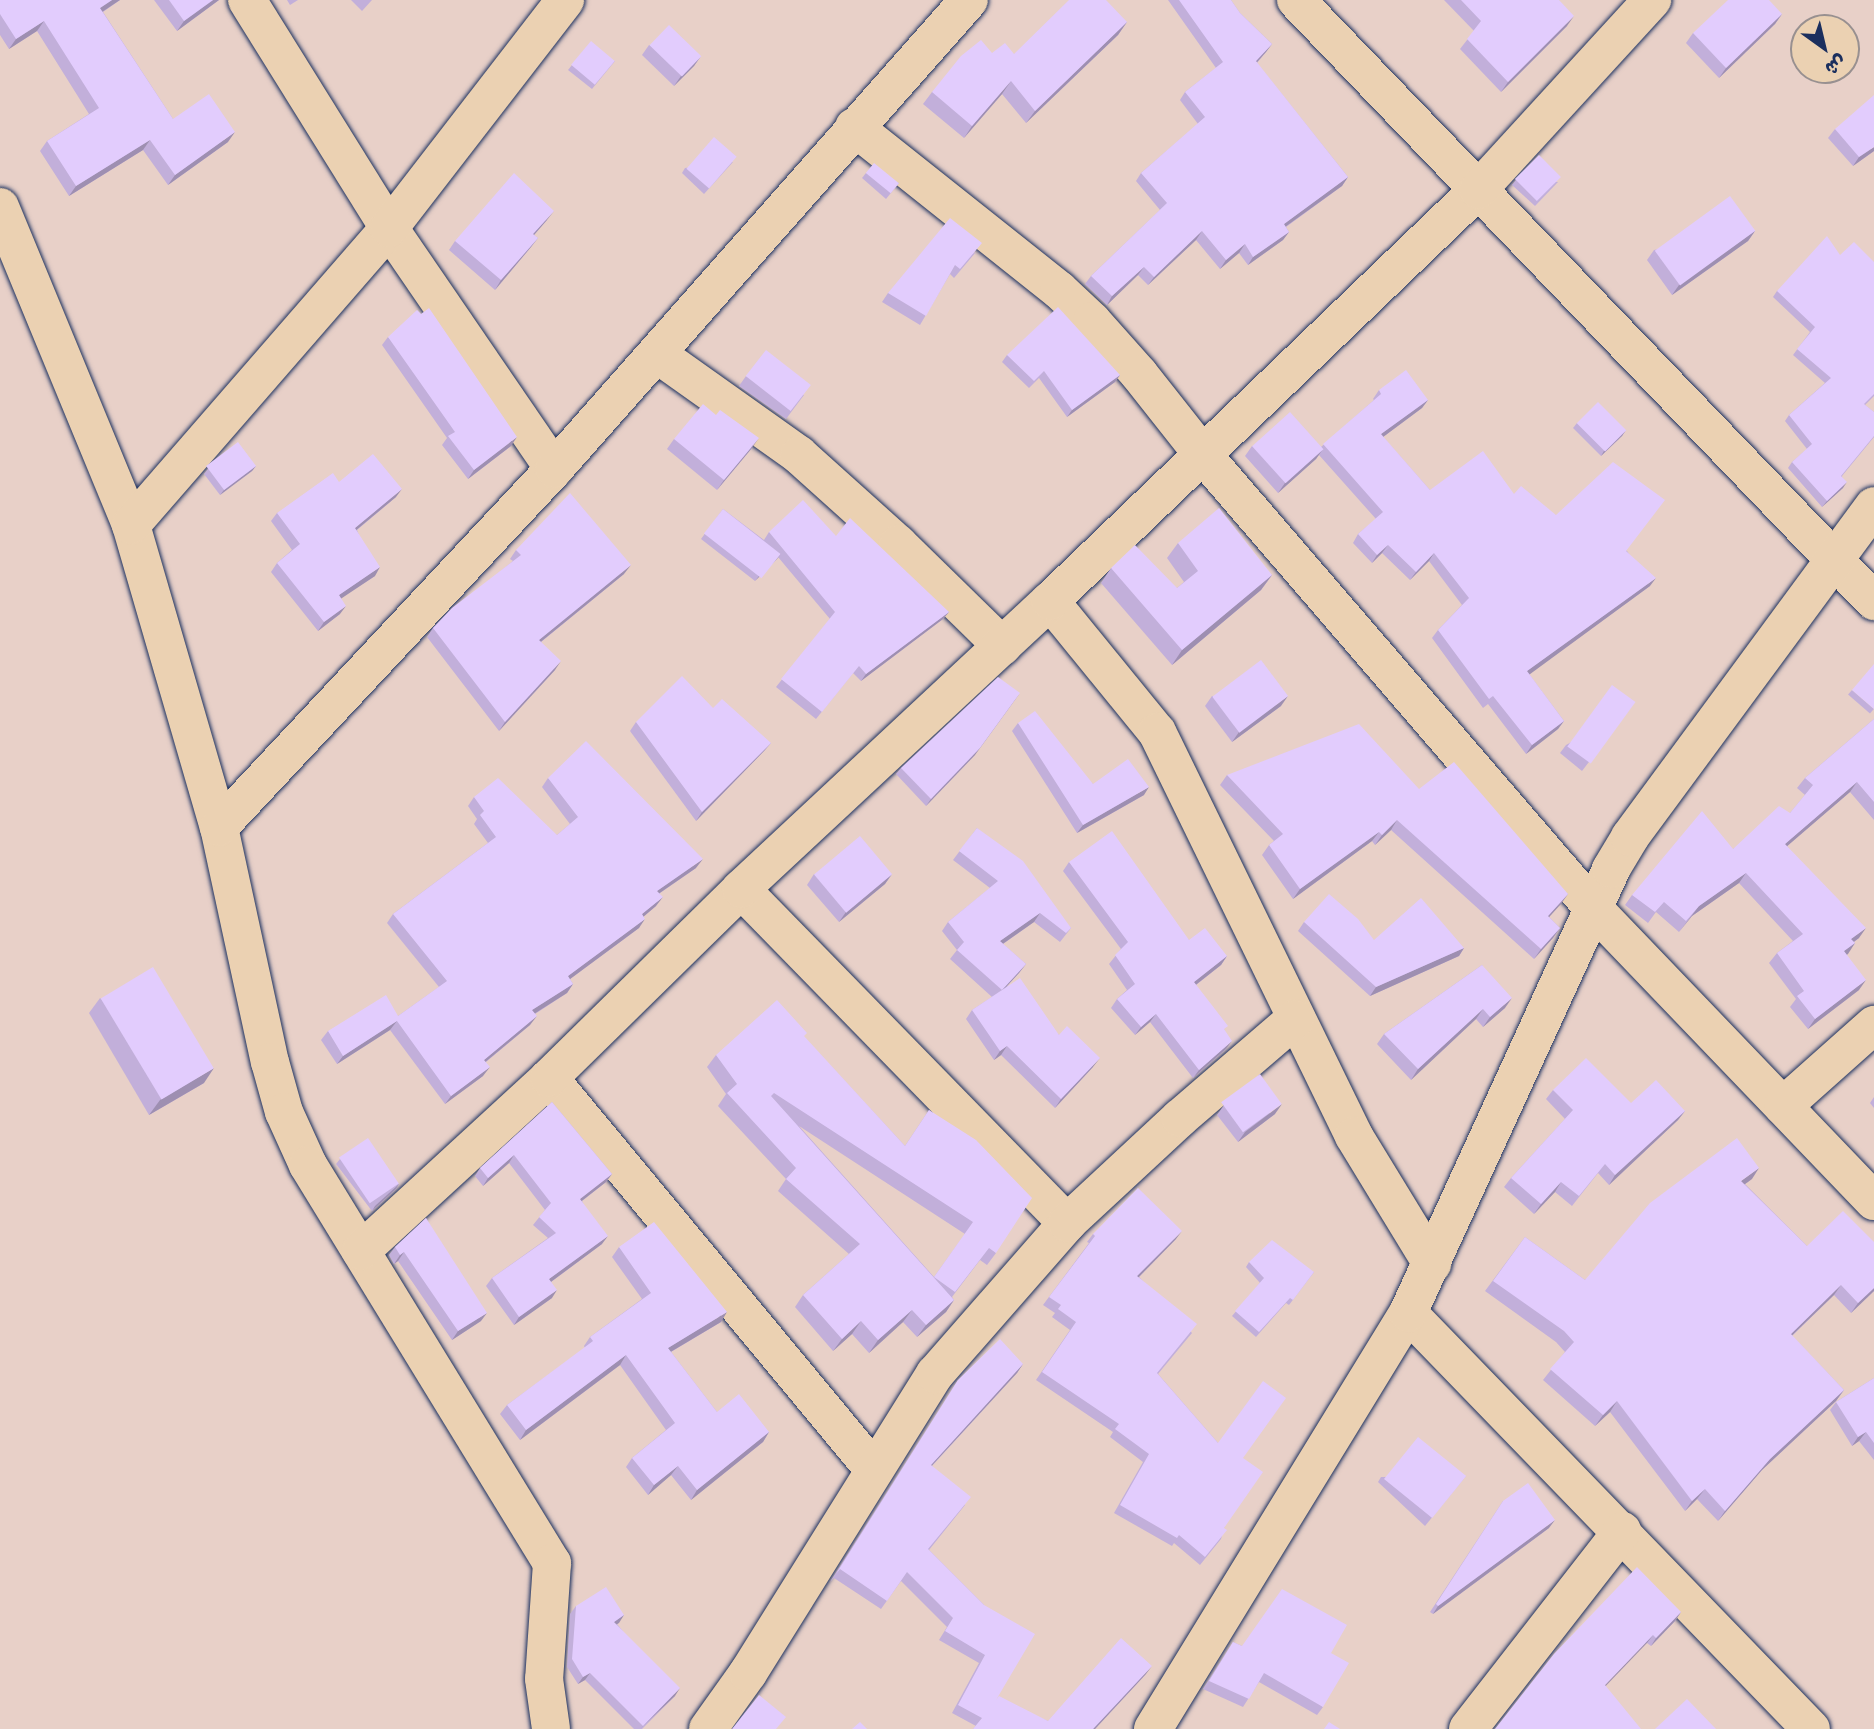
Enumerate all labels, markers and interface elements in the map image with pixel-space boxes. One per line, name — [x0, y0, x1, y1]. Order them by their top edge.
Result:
north arrow — [1790, 14, 1860, 84]
text: ش — [1818, 46, 1854, 85]

